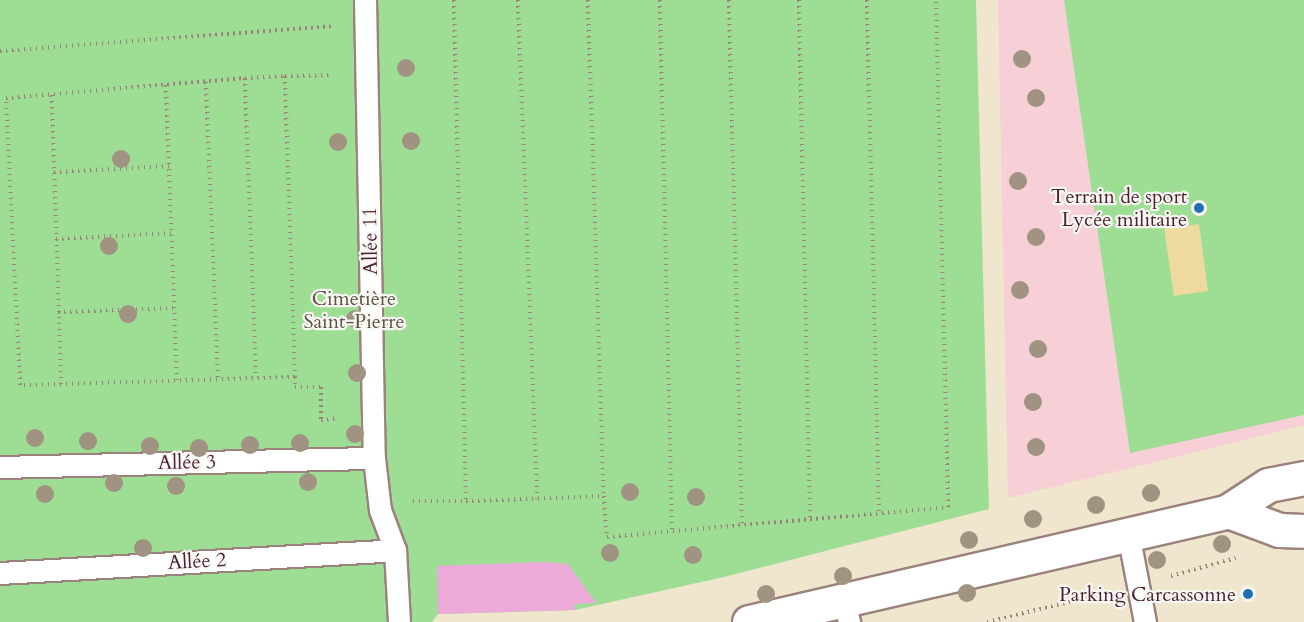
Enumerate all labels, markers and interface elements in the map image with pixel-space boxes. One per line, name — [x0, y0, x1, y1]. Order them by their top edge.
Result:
place label: Terrain de sport Lycée militaire — [1051, 184, 1187, 231]
marker: Terrain de sport Lycée militaire — [1192, 201, 1206, 215]
street label: Allée 11 — [357, 207, 383, 275]
park label: Cimetière Saint-Pierre — [303, 287, 405, 334]
street label: Allée 3 — [158, 449, 216, 475]
street label: Allée 2 — [167, 547, 227, 575]
place label: Parking Carcassonne — [1059, 582, 1236, 606]
marker: Parking Carcassonne — [1241, 587, 1255, 601]

